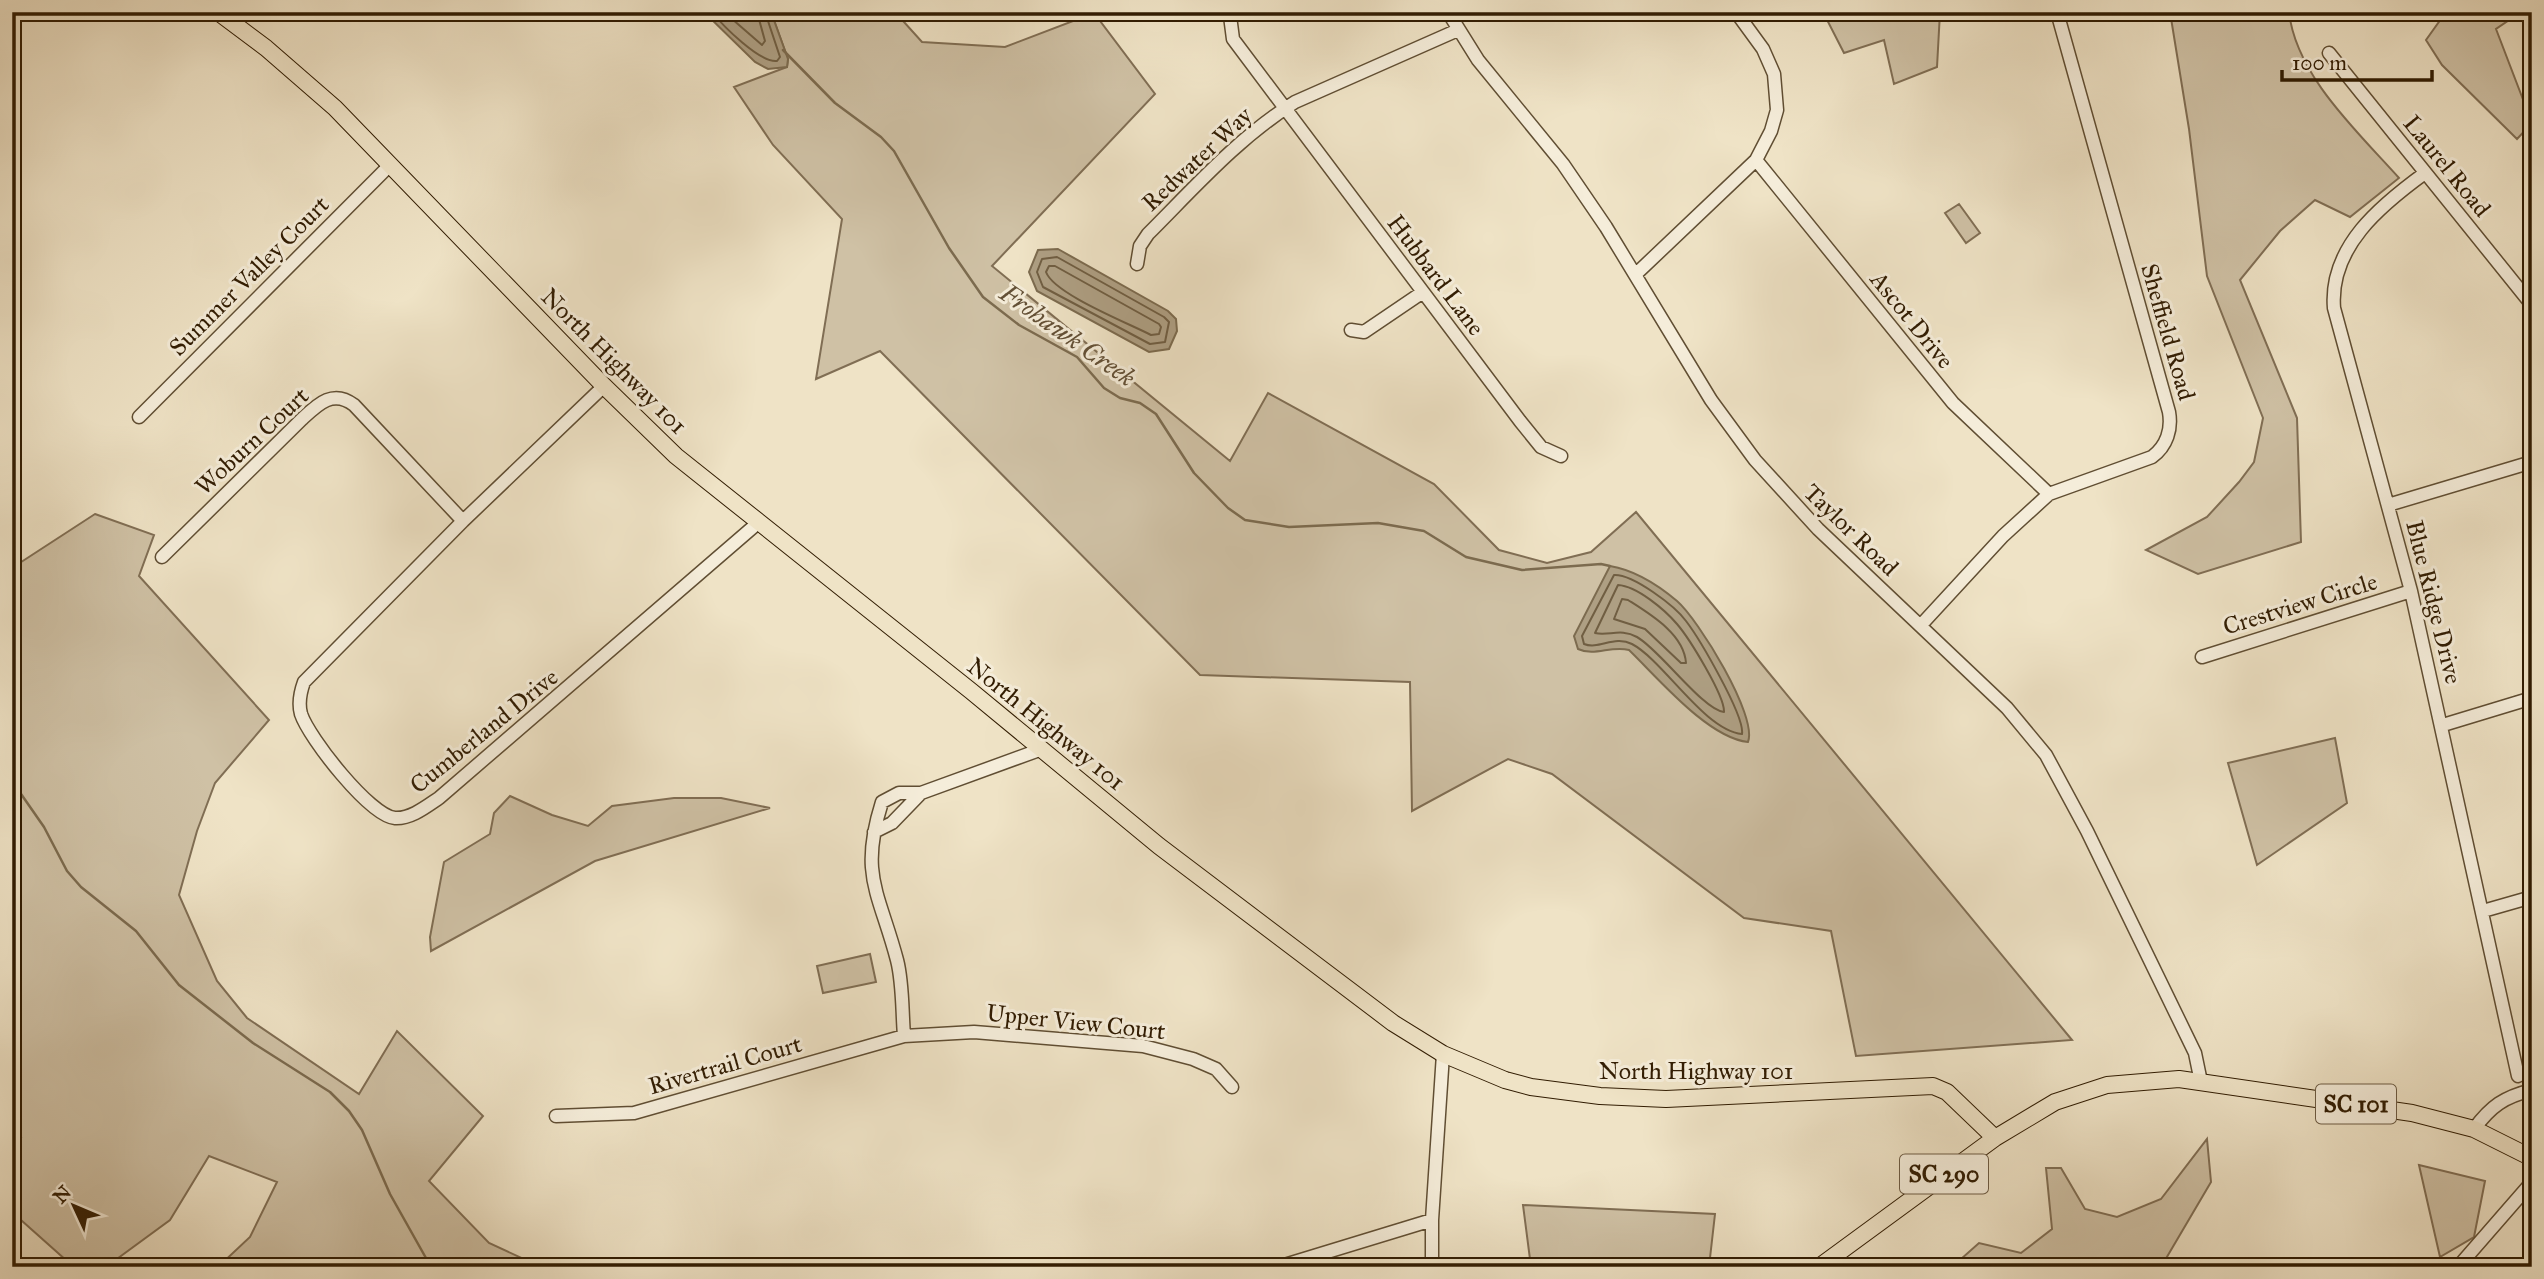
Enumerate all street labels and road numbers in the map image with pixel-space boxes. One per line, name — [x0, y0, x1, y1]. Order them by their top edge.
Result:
street label: Redwater Way — [1136, 100, 1259, 218]
street label: Laurel Road — [2397, 109, 2497, 223]
street label: Summer Valley Court — [163, 189, 336, 362]
street label: Hubbard Lane — [1381, 209, 1491, 341]
street label: Sheffield Road — [2134, 260, 2202, 404]
street label: Ascot Drive — [1863, 265, 1960, 375]
street label: North Highway 101 — [535, 282, 693, 440]
street label: Woburn Court — [189, 380, 315, 501]
street label: Taylor Road — [1797, 478, 1905, 582]
street label: Blue Ridge Drive — [2399, 517, 2469, 687]
street label: Crestview Circle — [2219, 566, 2381, 642]
street label: North Highway 101 — [961, 651, 1131, 797]
street label: Cumberland Drive — [404, 662, 564, 800]
street label: Upper View Court — [985, 998, 1167, 1046]
street label: Rivertrail Court — [645, 1029, 806, 1101]
street label: North Highway 101 — [1599, 1056, 1793, 1086]
road number: SC 101 — [2316, 1084, 2396, 1124]
road number: SC 290 — [1900, 1154, 1988, 1194]

